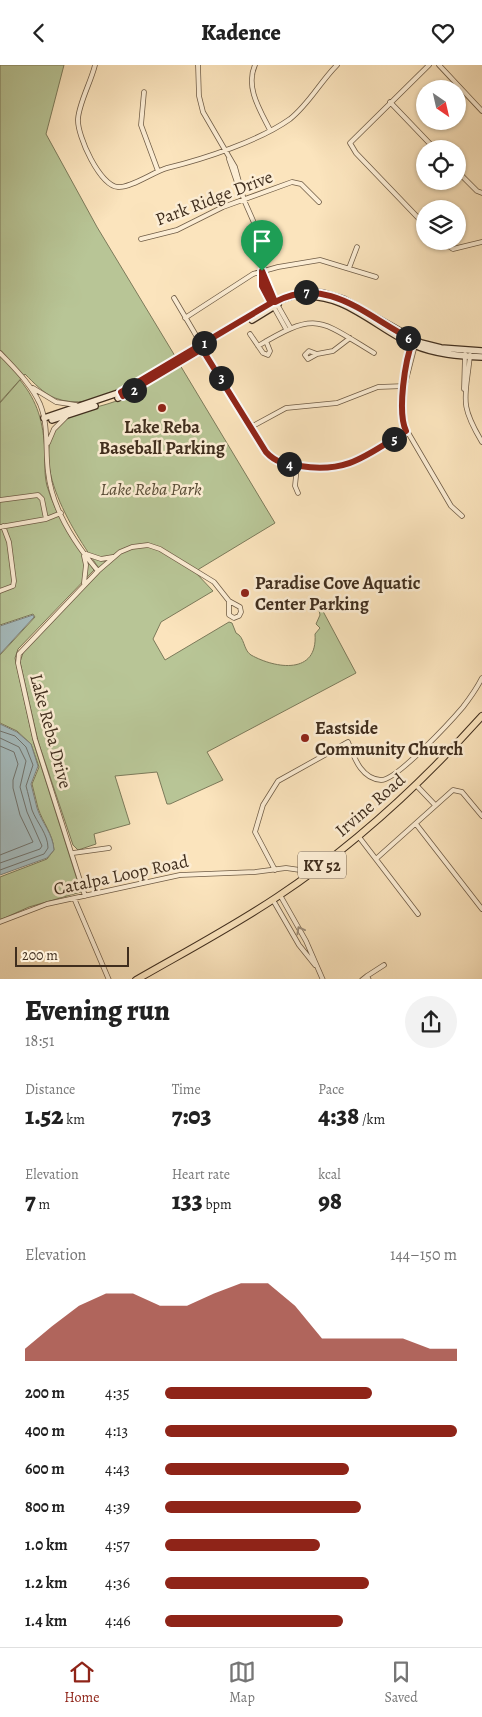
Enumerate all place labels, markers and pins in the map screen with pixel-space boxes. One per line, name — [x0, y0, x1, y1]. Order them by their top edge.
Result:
pin — [241, 220, 283, 271]
pin: 7 — [294, 279, 318, 305]
pin: 6 — [396, 325, 420, 351]
pin: 1 — [192, 331, 216, 355]
pin: 3 — [208, 365, 234, 391]
pin: 2 — [122, 377, 146, 403]
marker: Lake Reba Baseball Parking — [156, 402, 168, 414]
place label: Lake Reba Baseball Parking — [99, 415, 226, 460]
pin: 5 — [382, 427, 406, 451]
pin: 4 — [276, 451, 302, 477]
place label: Paradise Cove Aquatic Center Parking — [255, 571, 421, 616]
marker: Paradise Cove Aquatic Center Parking — [239, 587, 251, 599]
place label: Eastside Community Church — [315, 716, 464, 761]
marker: Eastside Community Church — [299, 732, 311, 744]

